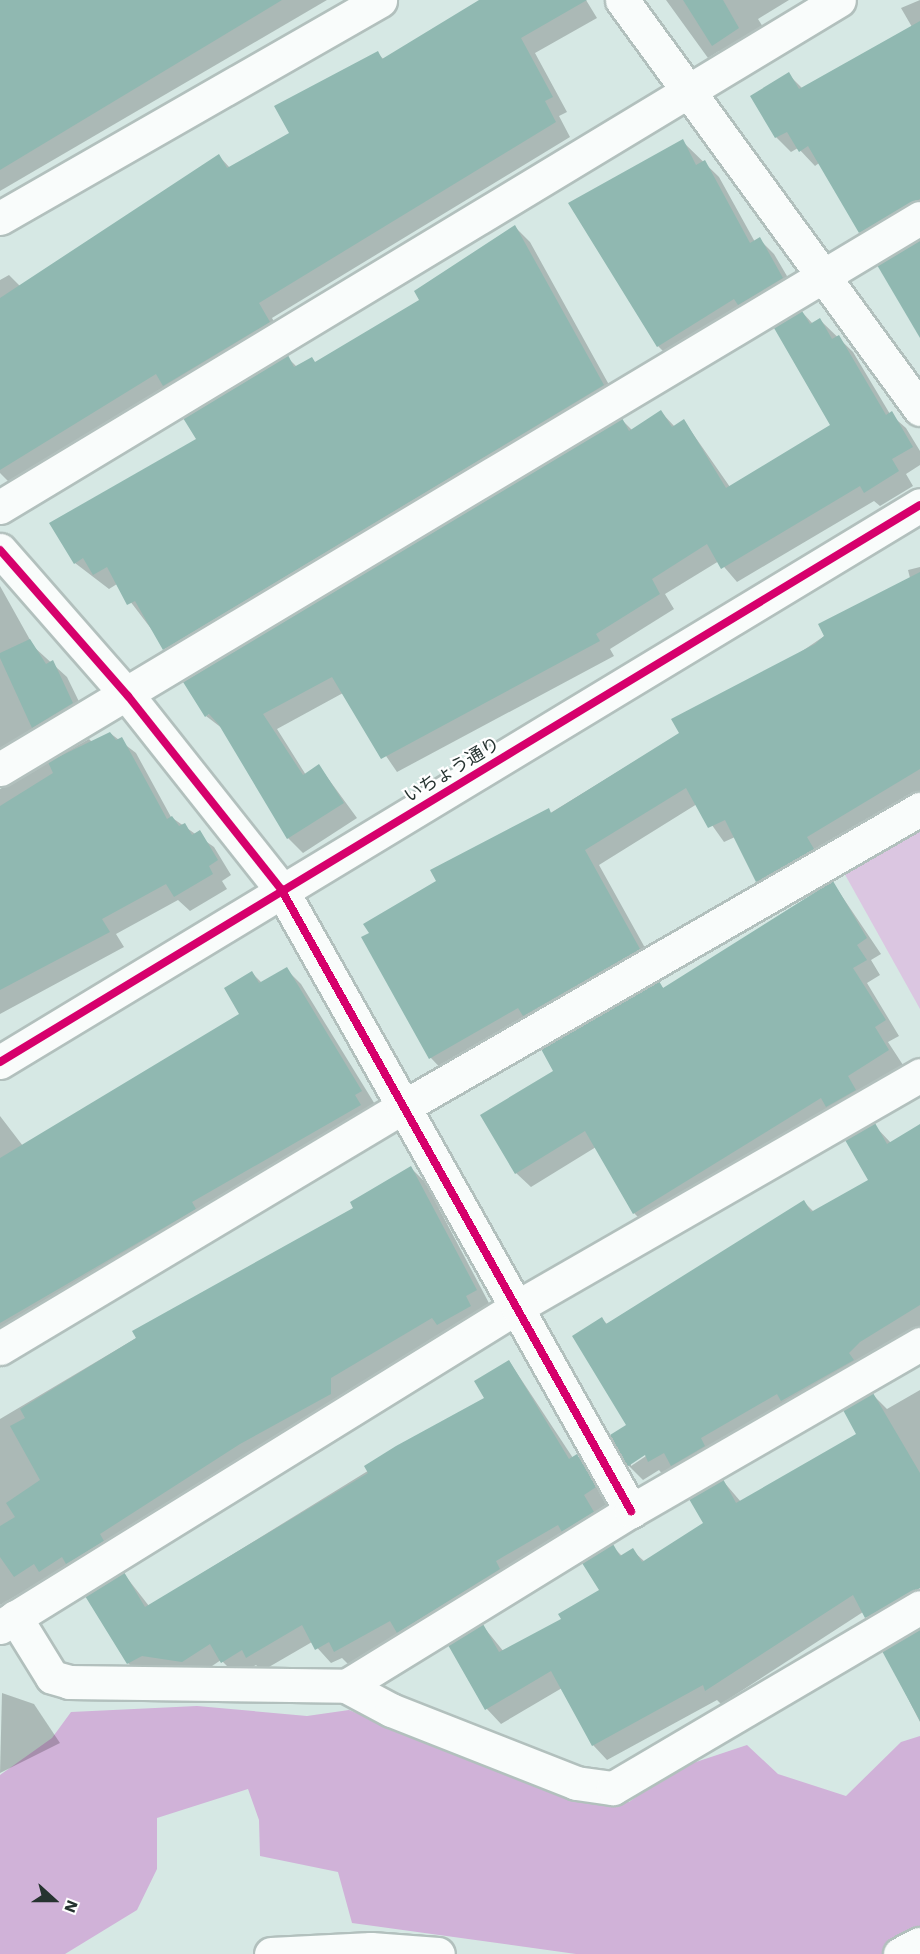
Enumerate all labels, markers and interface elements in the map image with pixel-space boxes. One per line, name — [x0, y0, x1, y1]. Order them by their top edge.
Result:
street label: いちょう通り — [400, 733, 504, 807]
north arrow — [24, 1870, 84, 1930]
text: N — [60, 1898, 82, 1916]

